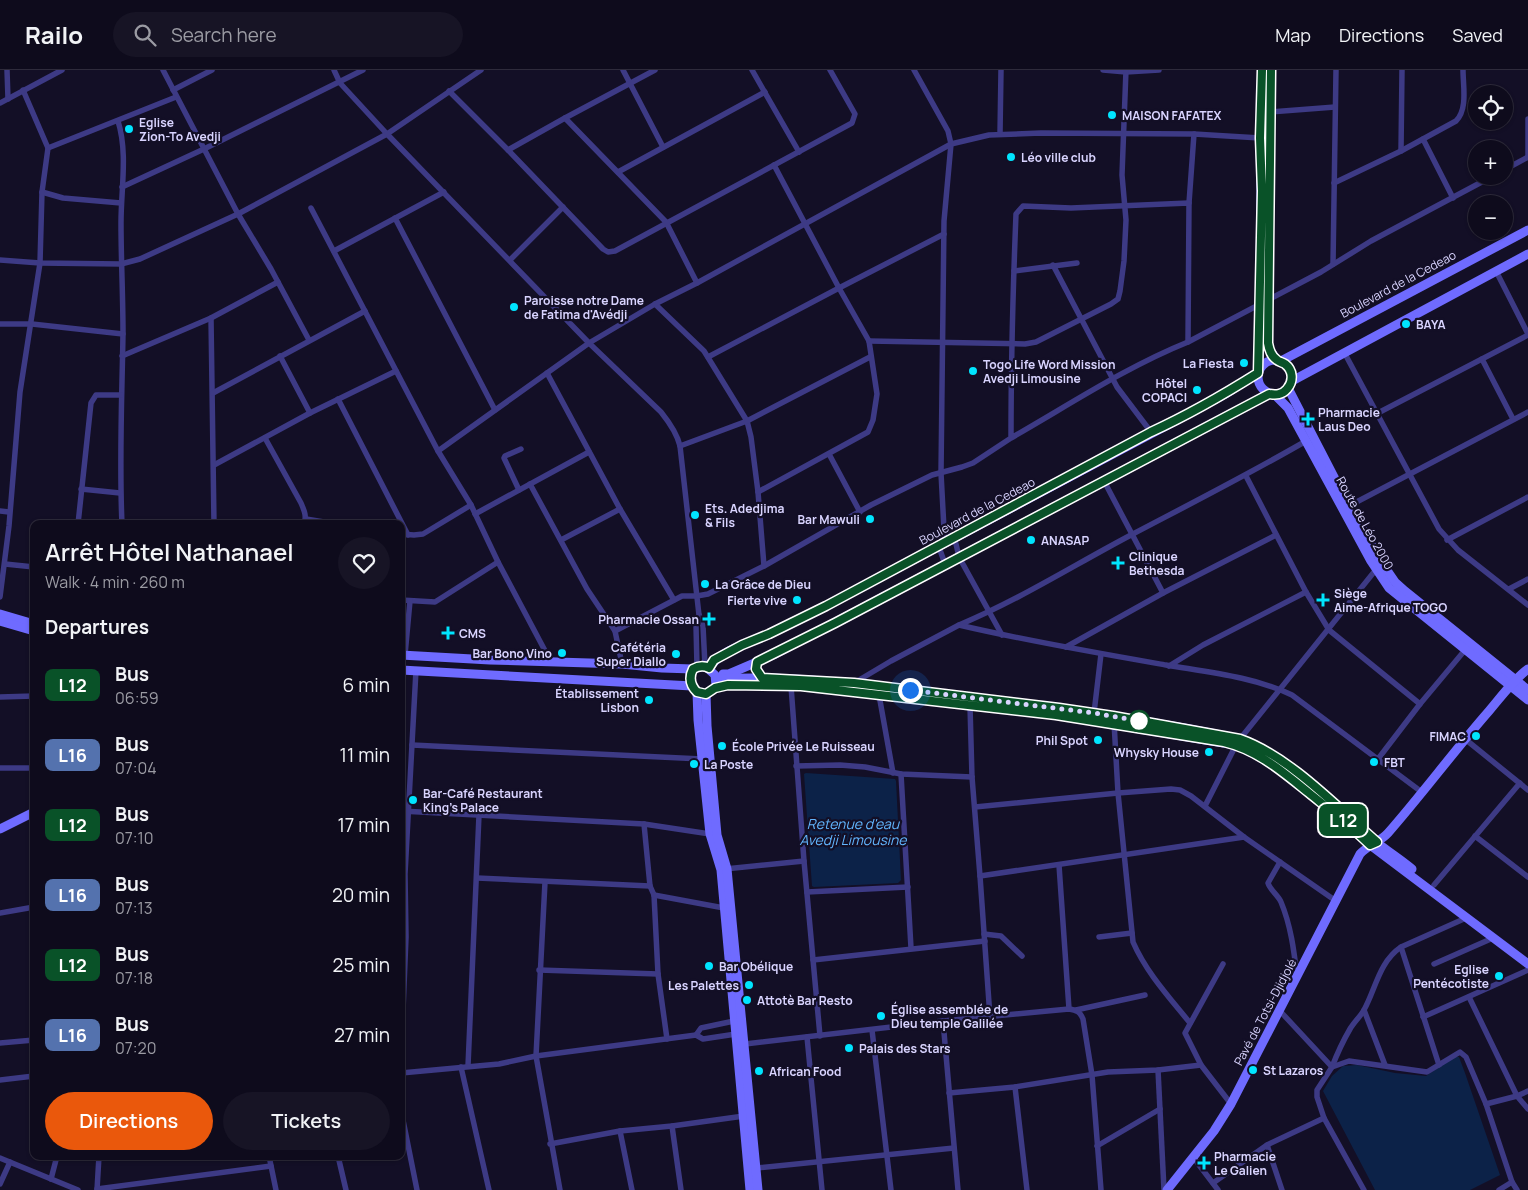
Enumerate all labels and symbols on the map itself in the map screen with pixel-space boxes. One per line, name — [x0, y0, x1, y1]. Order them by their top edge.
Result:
place label: MAISON FAFATEX — [1122, 107, 1222, 124]
marker: MAISON FAFATEX — [1106, 109, 1118, 121]
place label: Eglise Zion-To Avedji — [139, 114, 221, 145]
marker: Eglise Zion-To Avedji — [123, 123, 135, 135]
place label: Léo ville club — [1021, 149, 1096, 166]
marker: Léo ville club — [1005, 151, 1017, 163]
street label: Boulevard de la Cedeao — [1337, 246, 1459, 322]
place label: Paroisse notre Dame de Fatima d'Avédji — [524, 292, 644, 323]
marker: Paroisse notre Dame de Fatima d'Avédji — [508, 301, 520, 313]
place label: BAYA — [1416, 316, 1445, 333]
marker: BAYA — [1400, 318, 1412, 330]
place label: La Fiesta — [1183, 355, 1234, 372]
place label: Togo Life Word Mission Avedji Limousine — [983, 356, 1115, 387]
marker: La Fiesta — [1238, 357, 1250, 369]
marker: Togo Life Word Mission Avedji Limousine — [967, 365, 979, 377]
place label: Hôtel COPACI — [1142, 375, 1187, 406]
marker: Hôtel COPACI — [1191, 384, 1203, 396]
place label: Pharmacie Laus Deo — [1318, 404, 1380, 435]
marker: Pharmacie Laus Deo — [1302, 413, 1314, 425]
street label: Boulevard de la Cedeao — [916, 473, 1038, 549]
street label: Route de Léo 2000 — [1332, 474, 1398, 572]
place label: Ets. Adedjima & Fils — [705, 500, 784, 531]
marker: Ets. Adedjima & Fils — [689, 509, 701, 521]
place label: Bar Mawuli — [798, 511, 860, 528]
marker: Bar Mawuli — [864, 513, 876, 525]
place label: ANASAP — [1041, 532, 1089, 549]
marker: ANASAP — [1025, 534, 1037, 546]
place label: Clinique Bethesda — [1129, 548, 1185, 579]
marker: Clinique Bethesda — [1111, 556, 1125, 570]
place label: La Grâce de Dieu — [715, 576, 811, 593]
marker: La Grâce de Dieu — [699, 578, 711, 590]
place label: Siège Aime-Afrique TOGO — [1334, 585, 1447, 616]
place label: Fierte vive — [727, 592, 787, 609]
marker: Siège Aime-Afrique TOGO — [1316, 593, 1330, 607]
marker: Fierte vive — [791, 594, 803, 606]
place label: Pharmacie Ossan — [598, 611, 699, 628]
marker: Pharmacie Ossan — [703, 613, 715, 625]
place label: CMS — [459, 625, 486, 642]
marker: CMS — [441, 626, 455, 640]
place label: Cafétéria Super Diallo — [596, 639, 666, 670]
place label: Bar Bono Vino — [472, 645, 552, 662]
marker: Bar Bono Vino — [556, 647, 568, 659]
marker: Cafétéria Super Diallo — [670, 648, 682, 660]
your location — [898, 678, 923, 703]
place label: Établissement Lisbon — [555, 685, 639, 716]
marker: Établissement Lisbon — [643, 694, 655, 706]
unlabelled marker — [1128, 710, 1150, 732]
place label: FIMAC — [1429, 728, 1466, 745]
marker: FIMAC — [1470, 730, 1482, 742]
place label: Phil Spot — [1036, 732, 1088, 749]
marker: Phil Spot — [1092, 734, 1104, 746]
place label: École Privée Le Ruisseau — [732, 738, 875, 755]
marker: École Privée Le Ruisseau — [716, 740, 728, 752]
place label: Whysky House — [1114, 744, 1199, 761]
marker: Whysky House — [1203, 746, 1215, 758]
place label: FBT — [1384, 754, 1406, 771]
place label: La Poste — [704, 756, 753, 773]
marker: FBT — [1368, 756, 1380, 768]
marker: La Poste — [688, 758, 700, 770]
place label: Bar-Café Restaurant King's Palace — [423, 785, 543, 816]
marker: Bar-Café Restaurant King's Palace — [407, 794, 419, 806]
line badge: L12 — [1314, 804, 1372, 836]
water label: Retenue d'eau Avedji Limousine — [799, 814, 907, 849]
street label: Pavé de Totsi-Djidjolé — [1230, 956, 1300, 1068]
place label: Bar Obélique — [719, 958, 793, 975]
marker: Bar Obélique — [703, 960, 715, 972]
place label: Eglise Pentécotiste — [1413, 961, 1489, 992]
marker: Eglise Pentécotiste — [1493, 970, 1505, 982]
place label: Les Palettes — [668, 977, 739, 994]
marker: Les Palettes — [743, 979, 755, 991]
place label: Attotè Bar Resto — [757, 992, 853, 1009]
marker: Attotè Bar Resto — [741, 994, 753, 1006]
place label: Église assemblée de Dieu temple Galilée — [891, 1001, 1008, 1032]
marker: Église assemblée de Dieu temple Galilée — [875, 1010, 887, 1022]
place label: Palais des Stars — [859, 1040, 951, 1057]
marker: Palais des Stars — [843, 1042, 855, 1054]
place label: St Lazaros — [1263, 1062, 1324, 1079]
place label: African Food — [769, 1063, 841, 1080]
marker: St Lazaros — [1247, 1064, 1259, 1076]
marker: African Food — [753, 1065, 765, 1077]
place label: Pharmacie Le Galien — [1214, 1148, 1276, 1179]
marker: Pharmacie Le Galien — [1198, 1157, 1210, 1169]

